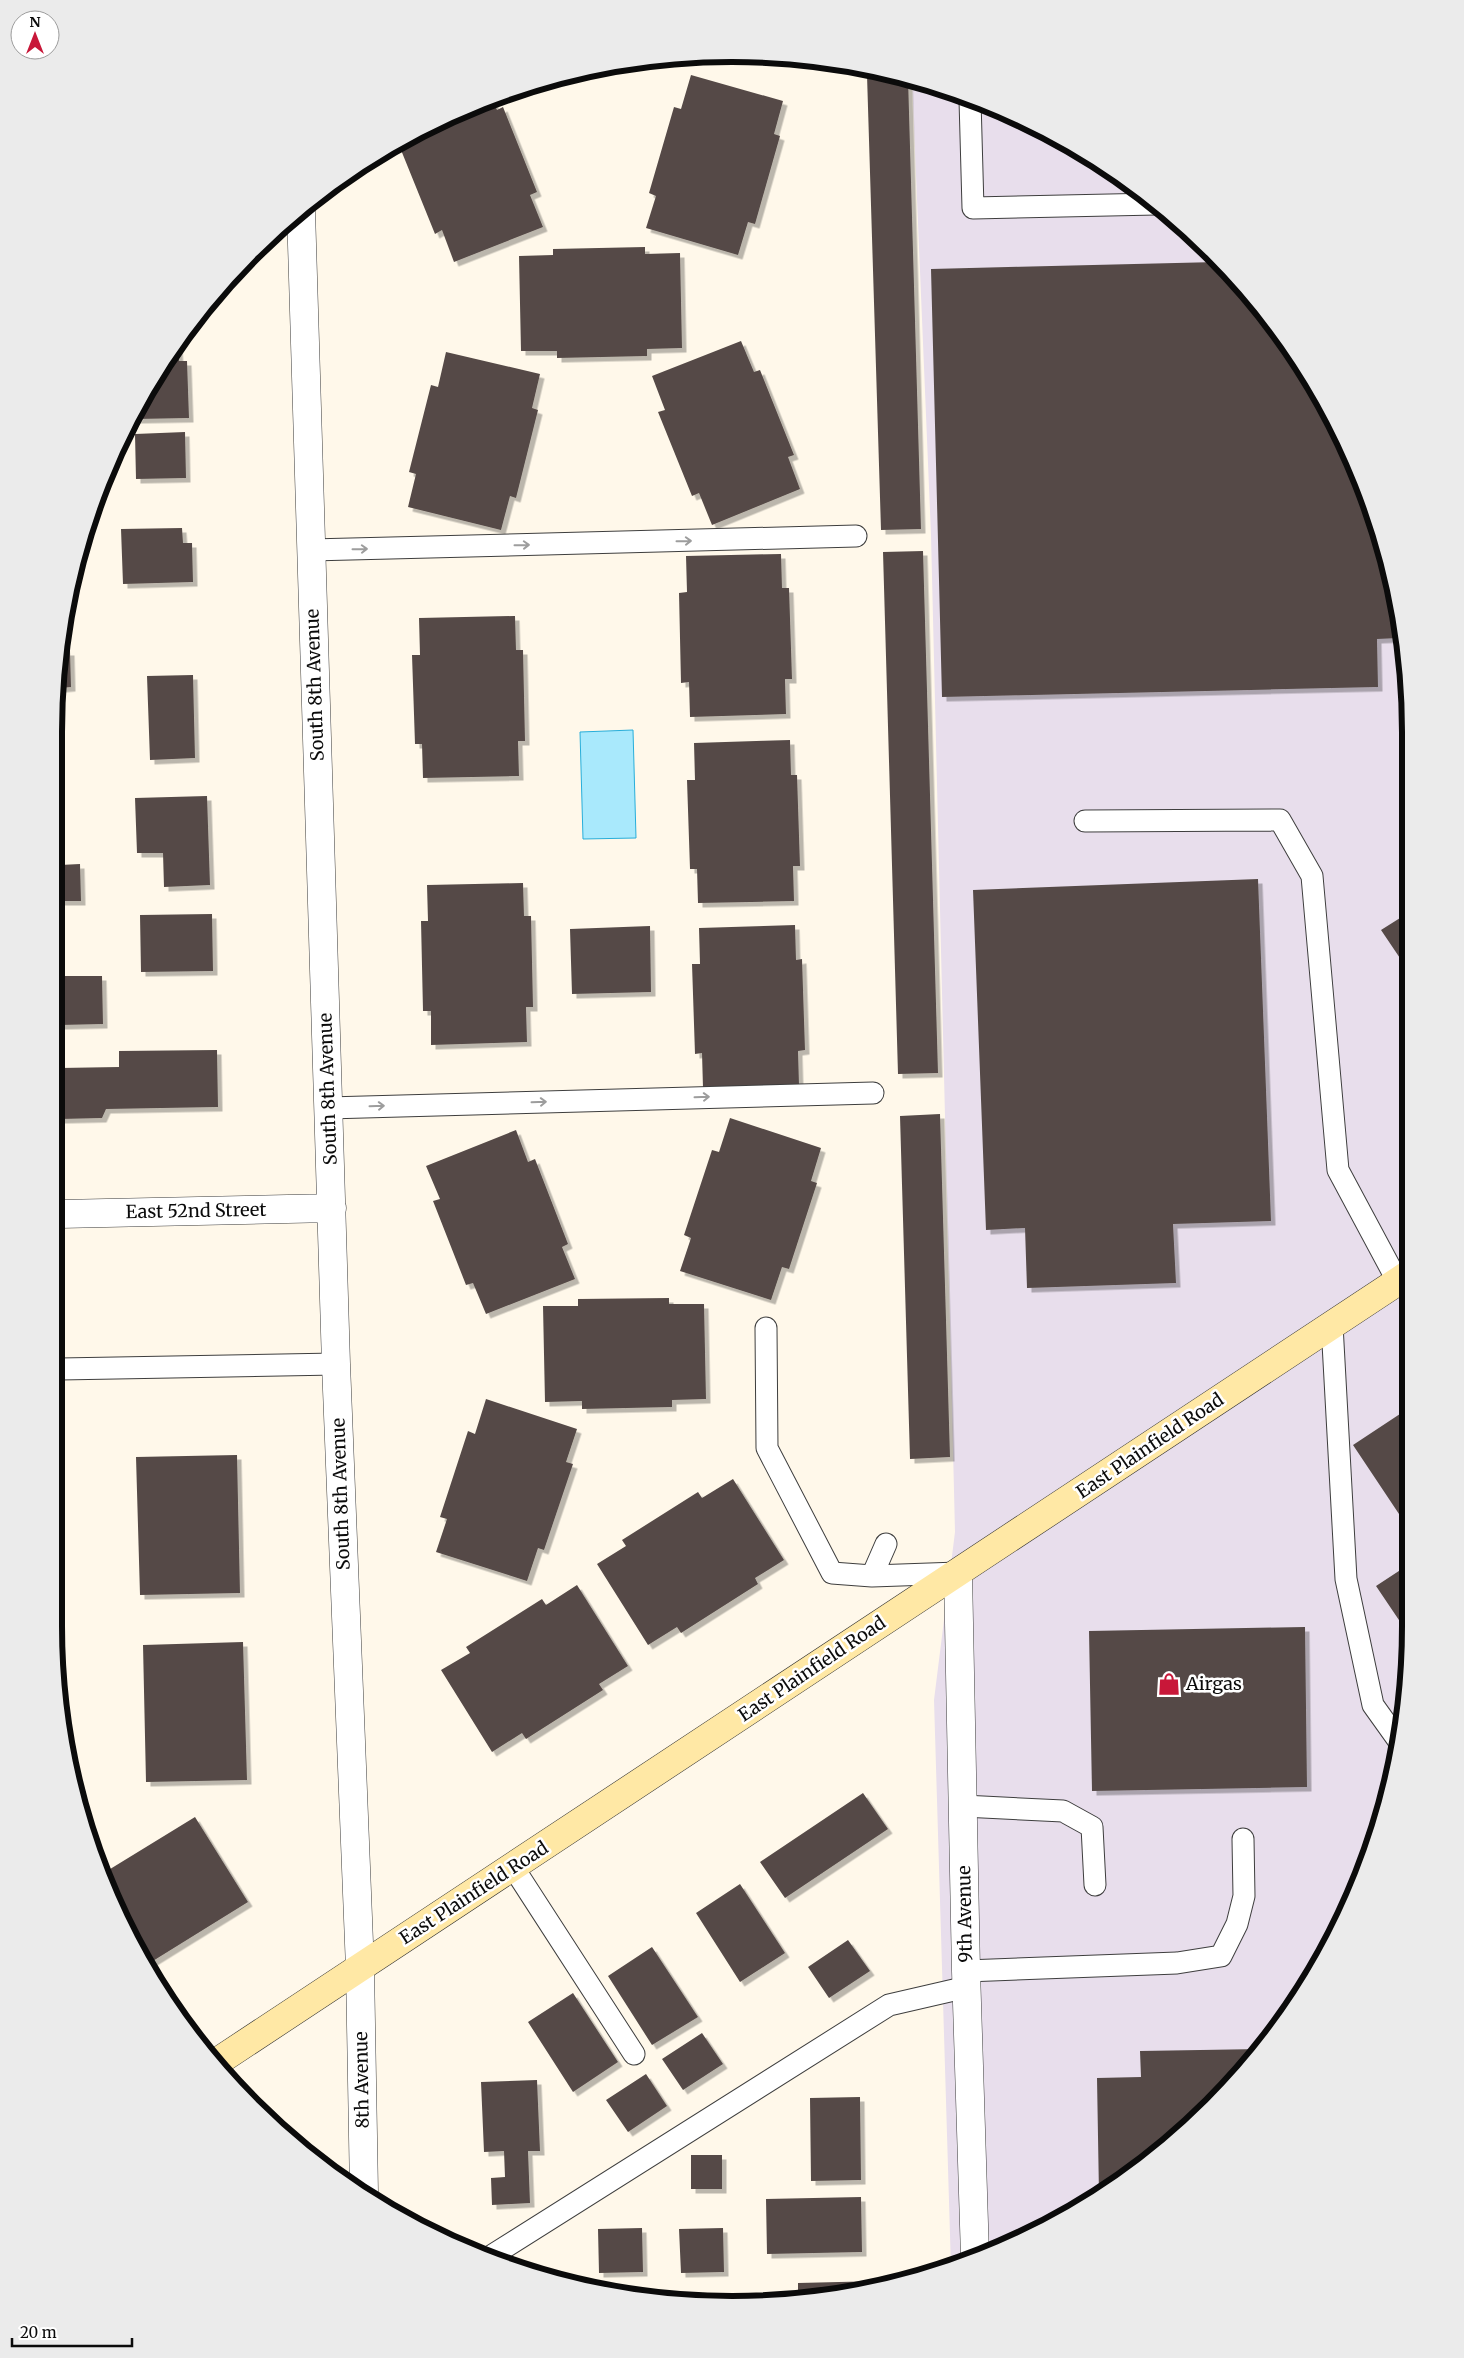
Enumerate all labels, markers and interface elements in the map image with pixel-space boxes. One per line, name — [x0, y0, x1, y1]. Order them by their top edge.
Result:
north arrow — [10, 10, 60, 60]
text: N — [29, 13, 41, 31]
one-way arrow — [676, 536, 692, 546]
one-way arrow — [514, 540, 530, 550]
one-way arrow — [351, 545, 367, 554]
street label: South 8th Avenue — [300, 608, 329, 762]
street label: South 8th Avenue — [313, 1012, 342, 1166]
one-way arrow — [694, 1092, 710, 1102]
one-way arrow — [531, 1097, 547, 1106]
one-way arrow — [368, 1101, 385, 1111]
street label: East 52nd Street — [125, 1198, 267, 1223]
street label: East Plainfield Road — [1072, 1388, 1228, 1503]
street label: South 8th Avenue — [326, 1417, 355, 1571]
street label: East Plainfield Road — [734, 1611, 890, 1726]
shop icon: Airgas — [1156, 1671, 1182, 1697]
place label: Airgas — [1185, 1672, 1242, 1695]
street label: East Plainfield Road — [395, 1836, 553, 1949]
street label: 9th Avenue — [952, 1865, 977, 1963]
street label: 8th Avenue — [349, 2031, 374, 2129]
scale bar — [12, 2316, 132, 2348]
text: 20 m — [20, 2323, 57, 2342]

